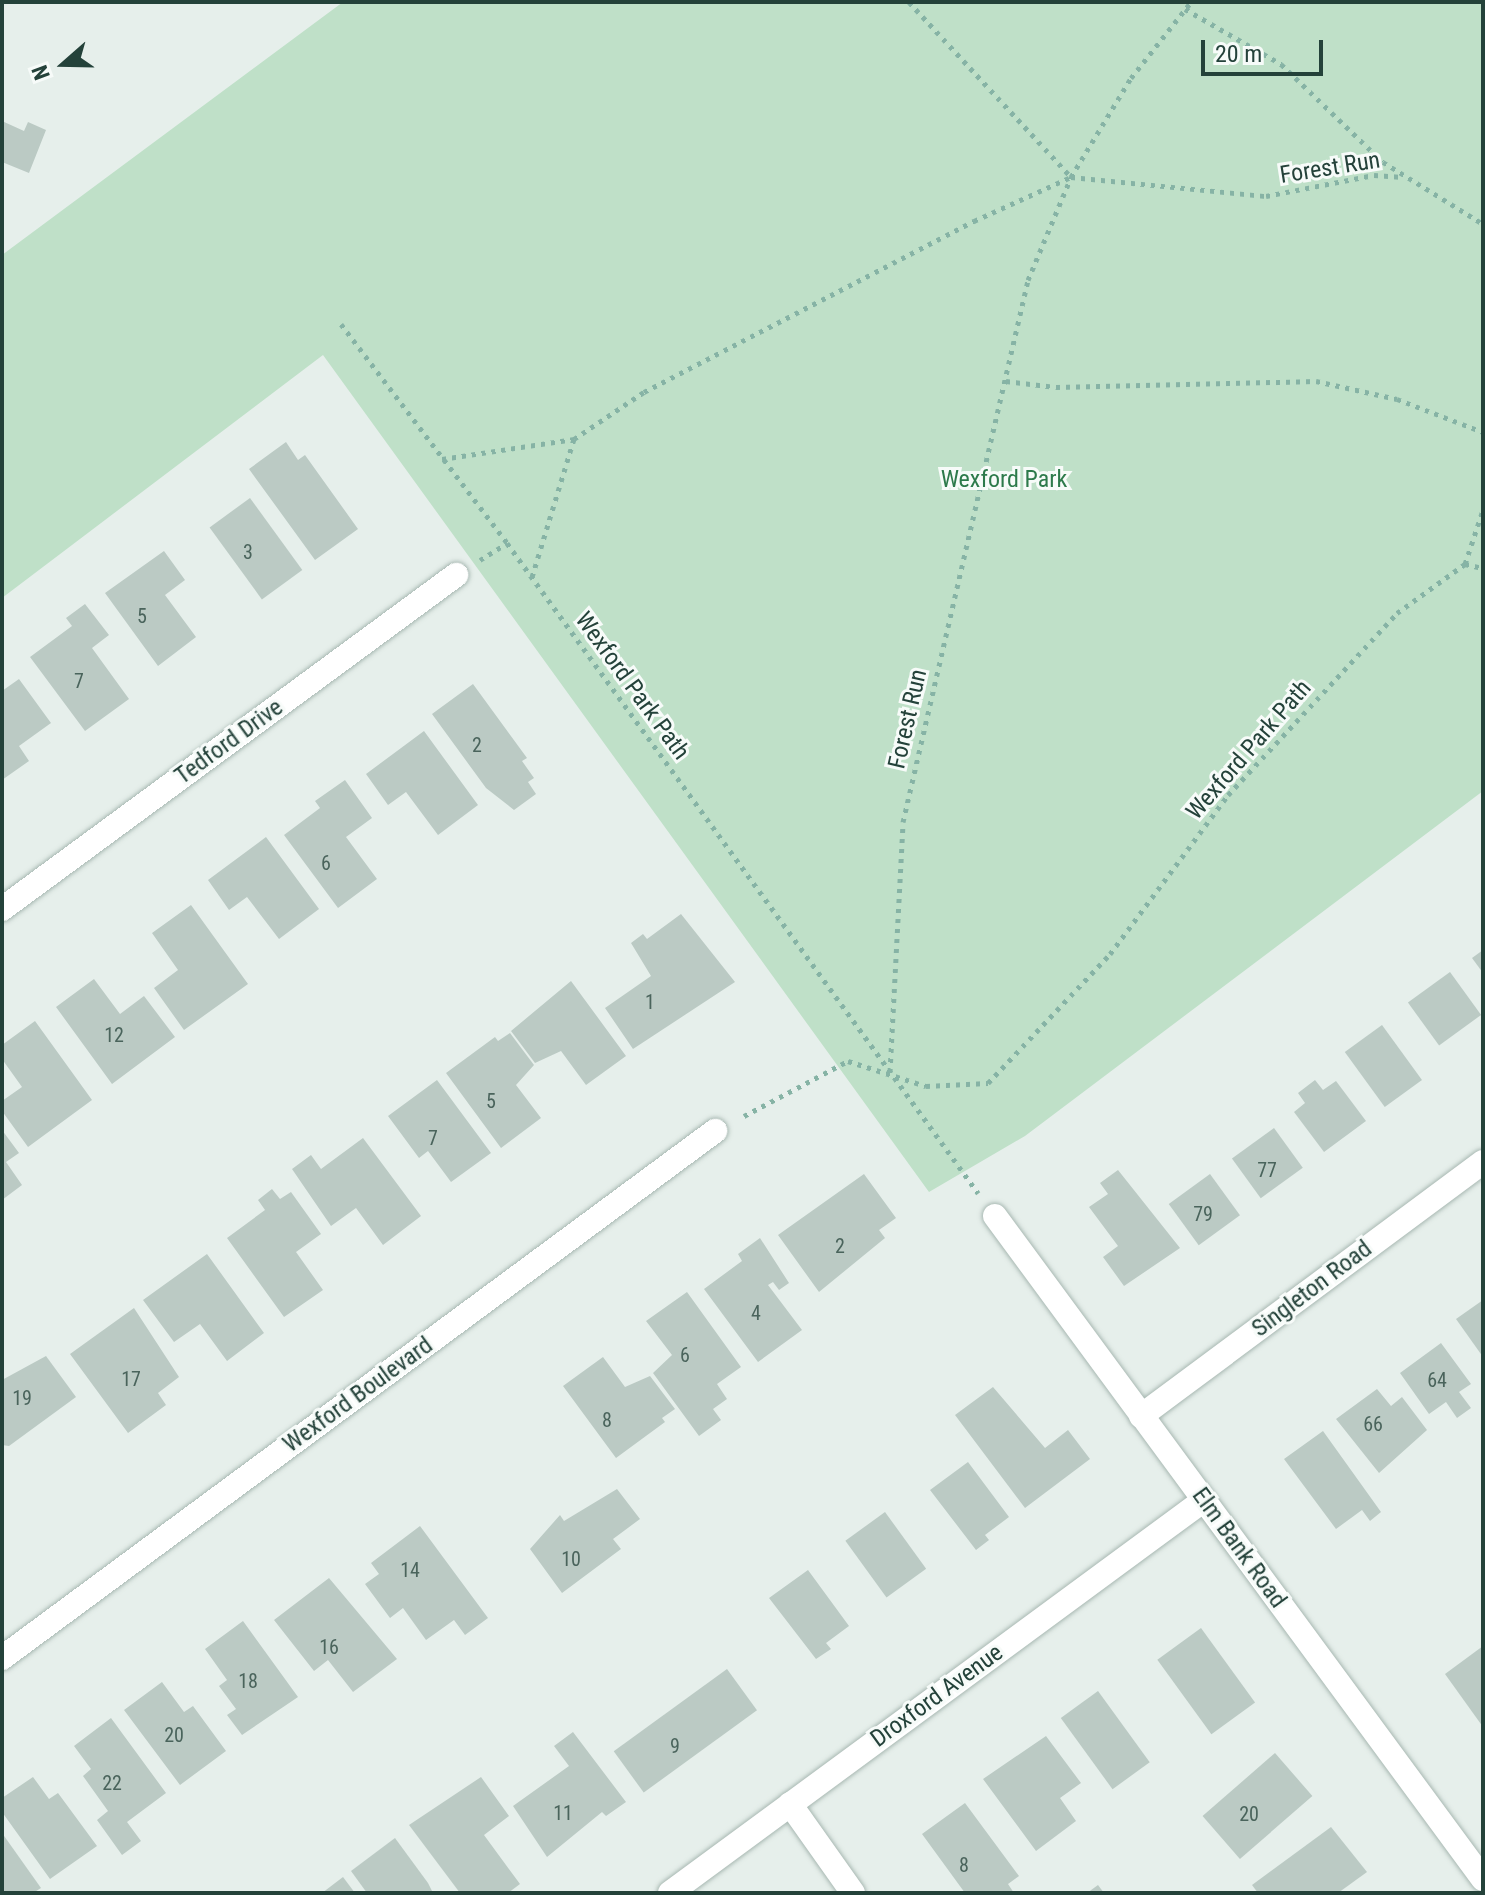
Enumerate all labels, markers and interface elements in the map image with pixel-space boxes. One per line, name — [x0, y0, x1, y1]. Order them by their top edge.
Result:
north arrow — [24, 24, 104, 104]
scale bar — [1205, 24, 1327, 74]
text: 20 m — [1215, 40, 1262, 68]
text: N — [27, 62, 55, 83]
street label: Forest Run — [1278, 146, 1382, 190]
park label: Wexford Park — [941, 466, 1067, 494]
house number: 3 — [243, 540, 253, 564]
house number: 5 — [137, 604, 147, 628]
street label: Wexford Park Path — [569, 607, 695, 765]
street label: Forest Run — [883, 666, 933, 772]
house number: 7 — [74, 669, 84, 693]
street label: Wexford Park Path — [1181, 674, 1317, 826]
street label: Tedford Drive — [169, 693, 289, 791]
house number: 2 — [472, 733, 482, 757]
house number: 6 — [321, 851, 331, 875]
house number: 1 — [645, 990, 655, 1014]
house number: 12 — [104, 1023, 124, 1047]
house number: 5 — [486, 1089, 496, 1113]
house number: 7 — [428, 1126, 438, 1150]
house number: 77 — [1257, 1158, 1277, 1182]
house number: 79 — [1193, 1202, 1213, 1226]
house number: 2 — [835, 1234, 845, 1258]
street label: Singleton Road — [1246, 1235, 1378, 1343]
house number: 4 — [751, 1301, 761, 1325]
street label: Wexford Boulevard — [278, 1331, 438, 1459]
house number: 6 — [680, 1343, 690, 1367]
house number: 17 — [121, 1367, 141, 1391]
house number: 64 — [1427, 1368, 1447, 1392]
house number: 19 — [12, 1386, 32, 1410]
house number: 8 — [602, 1408, 612, 1432]
house number: 66 — [1363, 1412, 1383, 1436]
street label: Elm Bank Road — [1186, 1482, 1292, 1614]
house number: 10 — [561, 1547, 581, 1571]
house number: 14 — [400, 1558, 420, 1582]
house number: 16 — [319, 1635, 339, 1659]
street label: Droxford Avenue — [865, 1638, 1009, 1754]
house number: 18 — [238, 1669, 258, 1693]
house number: 20 — [164, 1723, 184, 1747]
house number: 9 — [670, 1734, 680, 1758]
house number: 22 — [102, 1771, 122, 1795]
house number: 11 — [553, 1801, 573, 1825]
house number: 20 — [1239, 1802, 1259, 1826]
house number: 8 — [959, 1853, 969, 1877]

